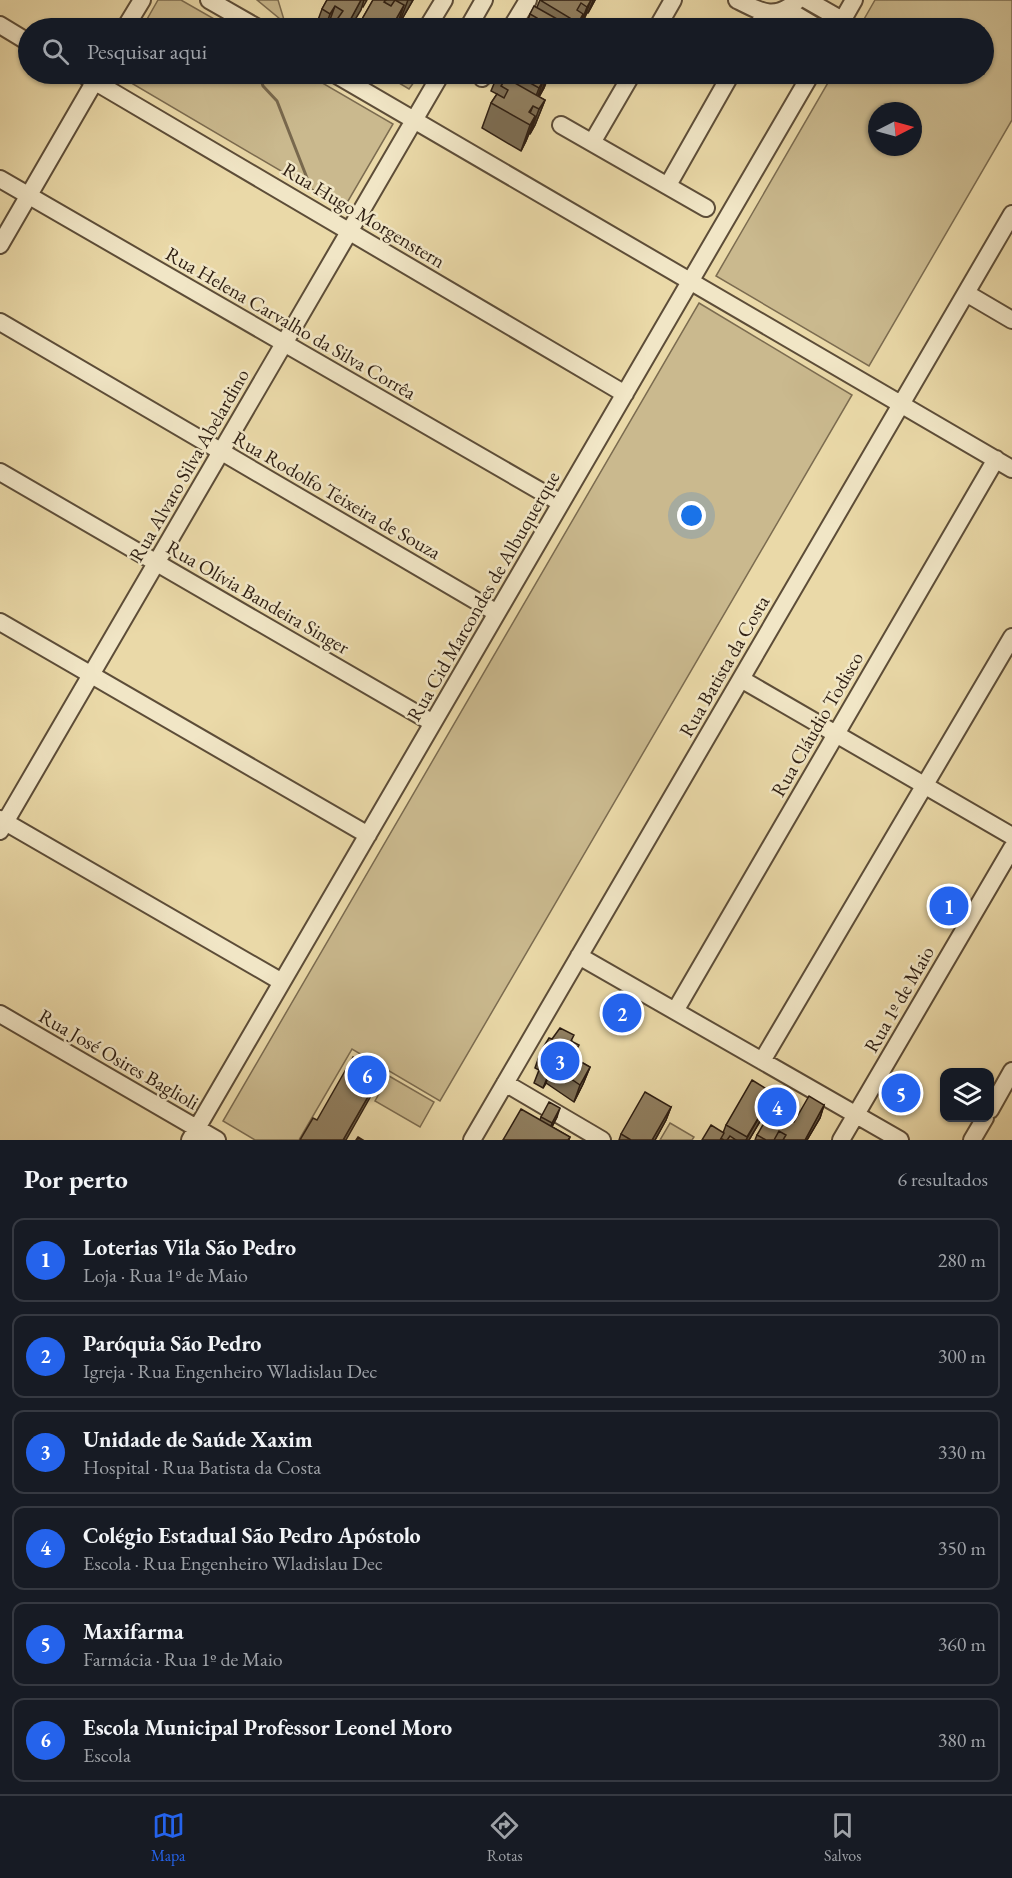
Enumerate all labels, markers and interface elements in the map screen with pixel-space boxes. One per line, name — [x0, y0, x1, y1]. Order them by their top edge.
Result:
search box — [18, 18, 994, 84]
icon: search — [39, 35, 72, 68]
text: Pesquisar aqui — [87, 37, 207, 66]
north arrow — [868, 102, 922, 156]
street label: Rua Hugo Morgenstern — [278, 156, 450, 274]
street label: Rua Helena Carvalho da Silva Corrêa — [161, 240, 421, 406]
street label: Rua Alvaro Silva Abelardino — [123, 364, 255, 566]
street label: Rua Rodolfo Teixeira de Souza — [228, 425, 446, 565]
street label: Rua Cid Marcondes de Albuquerque — [401, 466, 565, 726]
your location — [677, 501, 706, 530]
street label: Rua Olívia Bandeira Singer — [162, 534, 354, 660]
street label: Rua Batista da Costa — [673, 590, 775, 741]
street label: Rua Cláudio Todisco — [765, 647, 869, 801]
pin: 1 — [930, 884, 968, 928]
street label: Rua 1º de Maio — [858, 941, 940, 1057]
pin: 2 — [602, 990, 642, 1036]
street label: Rua José Osires Baglioli — [34, 1003, 204, 1115]
pin: 3 — [540, 1038, 580, 1084]
pin: 6 — [348, 1052, 386, 1098]
map controls — [940, 1068, 994, 1122]
button: layers — [940, 1068, 994, 1122]
pin: 5 — [882, 1070, 920, 1116]
pin: 4 — [758, 1084, 796, 1130]
text: Por perto — [24, 1162, 128, 1196]
text: 6 resultados — [897, 1166, 988, 1192]
text: Loterias Vila São Pedro — [83, 1233, 296, 1262]
text: 1 — [40, 1247, 51, 1273]
text: 280 m — [938, 1247, 986, 1273]
text: Loja · Rua 1º de Maio — [83, 1262, 248, 1288]
text: Paróquia São Pedro — [83, 1329, 261, 1358]
text: 2 — [40, 1343, 51, 1369]
text: 300 m — [938, 1343, 986, 1369]
text: Igreja · Rua Engenheiro Wladislau Dec — [83, 1358, 377, 1384]
text: Unidade de Saúde Xaxim — [83, 1425, 313, 1454]
text: 3 — [40, 1439, 51, 1465]
text: 330 m — [938, 1439, 986, 1465]
text: Hospital · Rua Batista da Costa — [83, 1454, 321, 1480]
text: Colégio Estadual São Pedro Apóstolo — [83, 1521, 421, 1550]
text: 4 — [40, 1535, 51, 1561]
text: 350 m — [938, 1535, 986, 1561]
text: Escola · Rua Engenheiro Wladislau Dec — [83, 1550, 383, 1576]
text: Maxifarma — [83, 1617, 184, 1646]
text: 5 — [40, 1631, 51, 1657]
text: 360 m — [938, 1631, 986, 1657]
text: Farmácia · Rua 1º de Maio — [83, 1646, 283, 1672]
text: Escola Municipal Professor Leonel Moro — [83, 1713, 452, 1742]
text: 6 — [40, 1727, 51, 1753]
text: 380 m — [938, 1727, 986, 1753]
text: Escola — [83, 1742, 131, 1768]
tab: Mapa — [151, 1809, 186, 1866]
tab: Rotas — [487, 1809, 523, 1866]
tab: Salvos — [824, 1809, 861, 1866]

